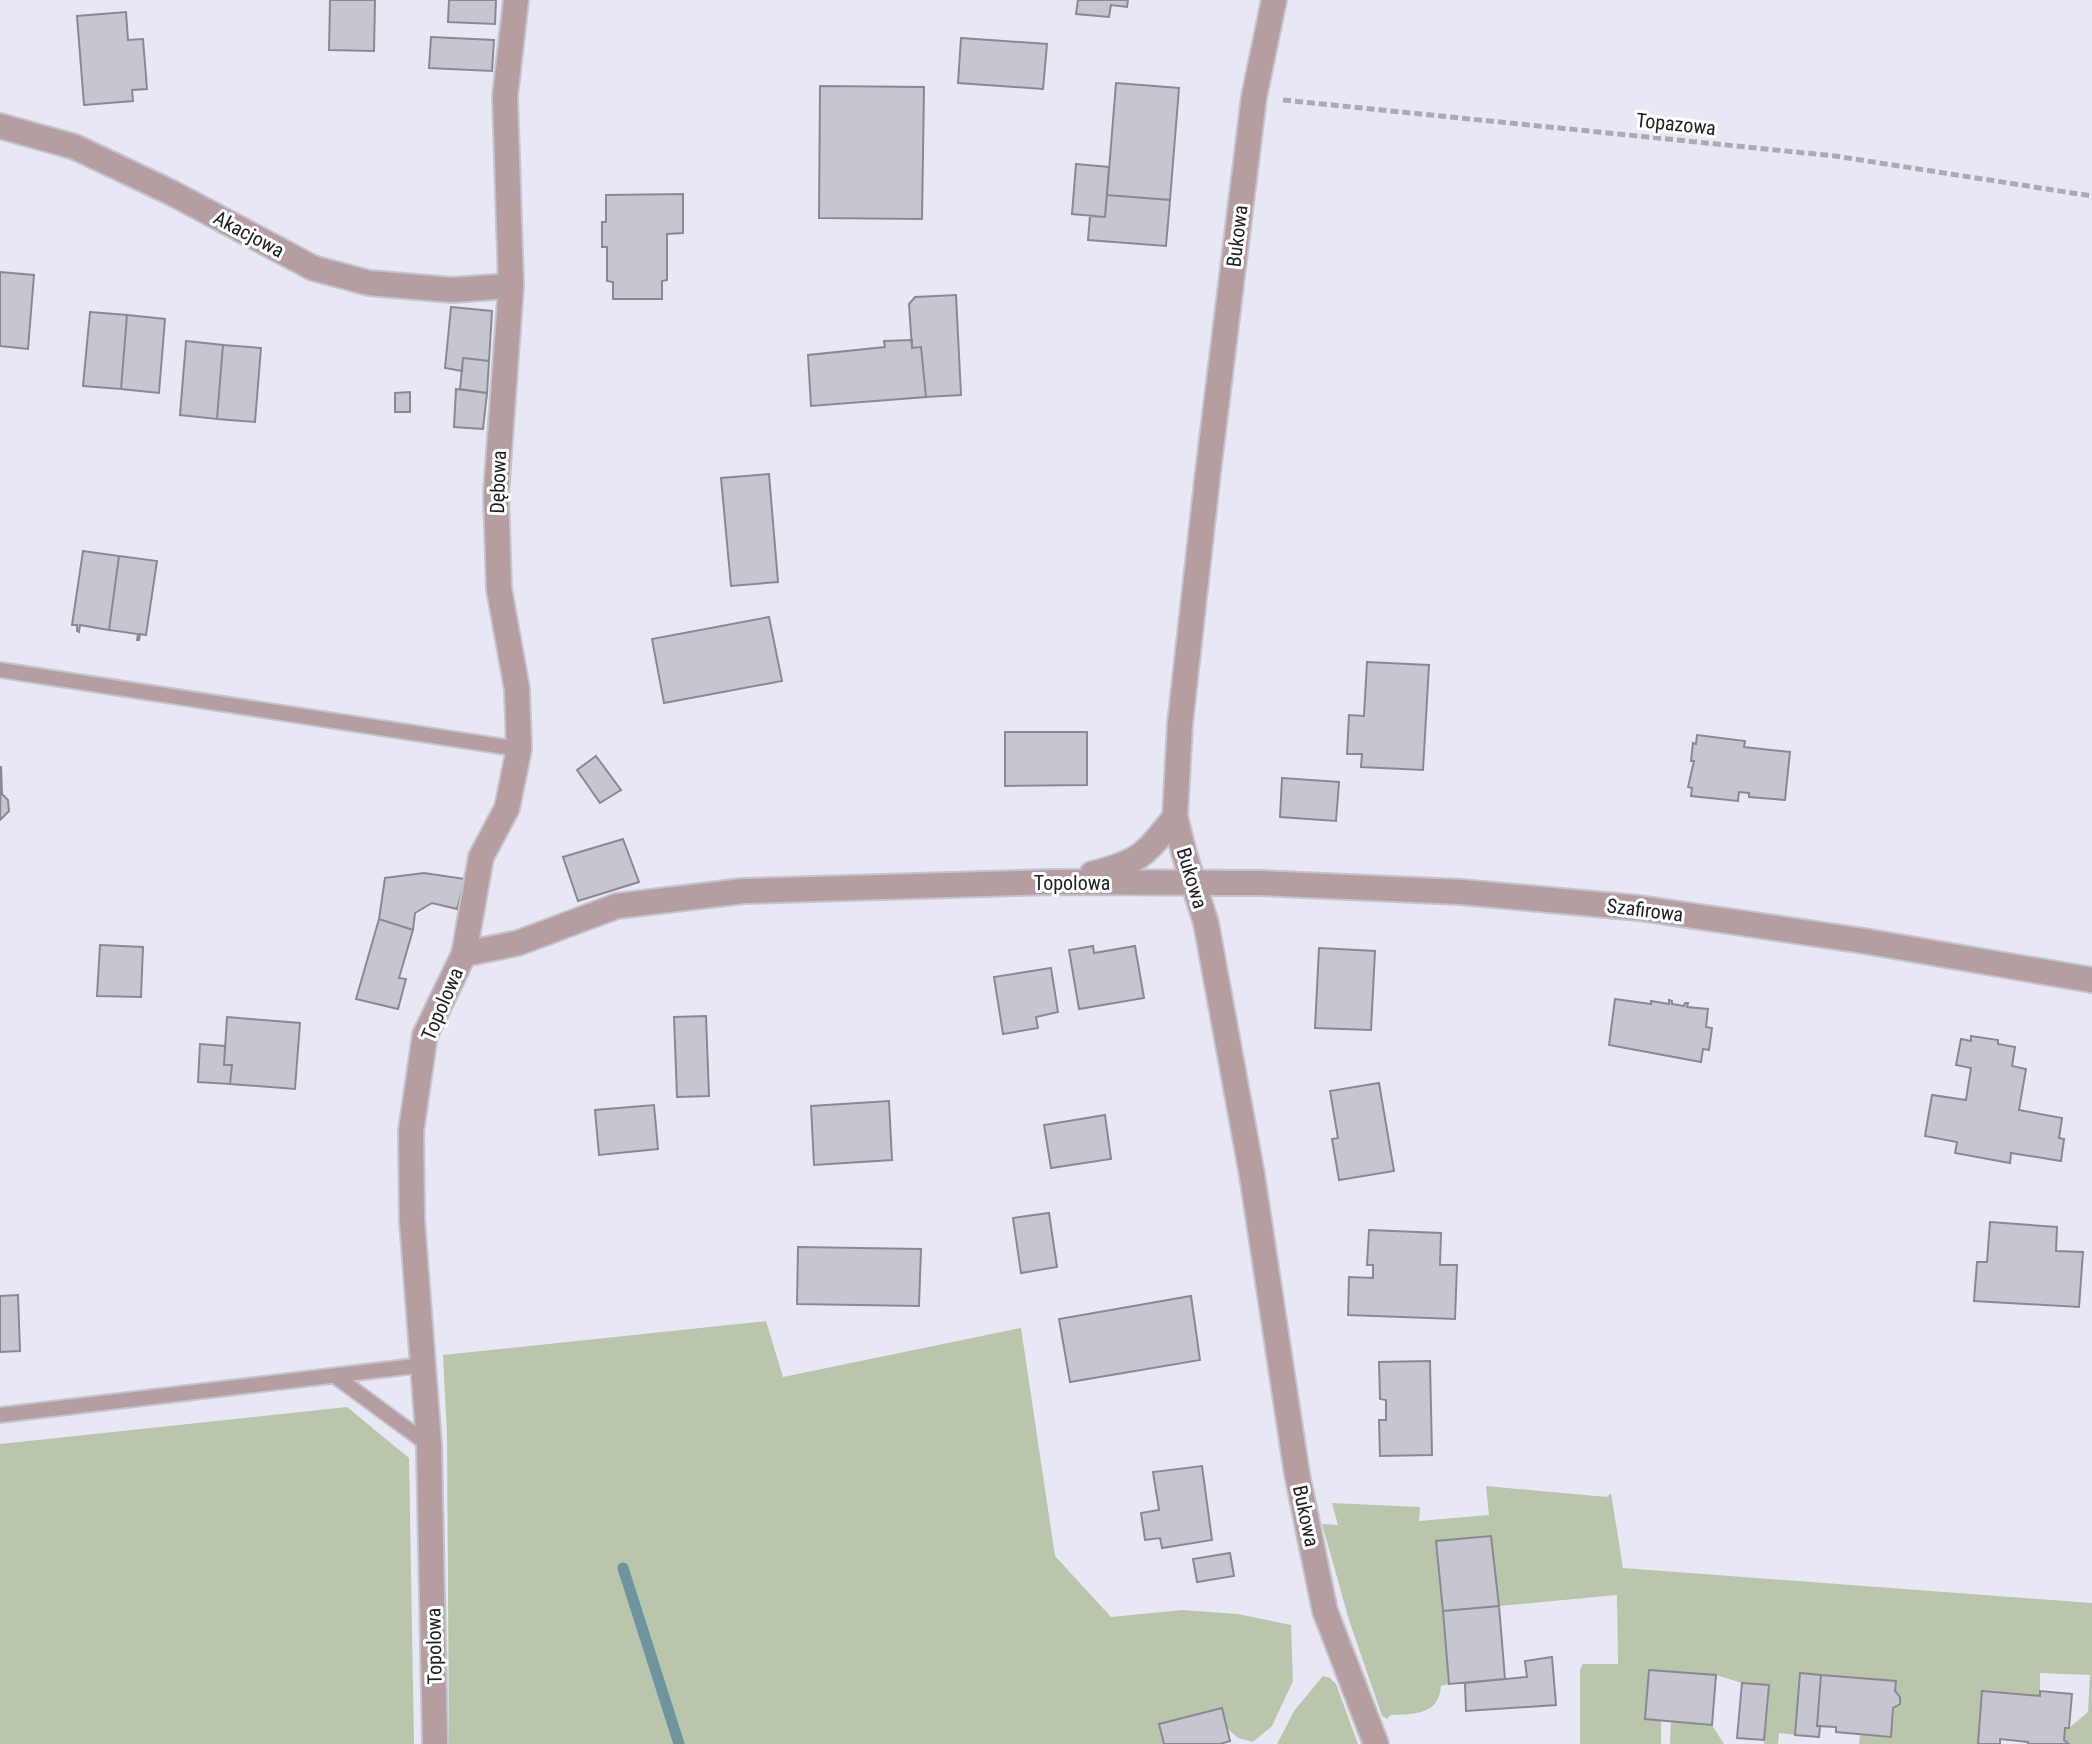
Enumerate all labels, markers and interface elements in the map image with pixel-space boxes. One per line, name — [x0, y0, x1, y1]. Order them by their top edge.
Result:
street label: Topazowa — [1635, 108, 1717, 140]
street label: Bukowa — [1221, 204, 1253, 268]
street label: Akacjowa — [210, 205, 288, 263]
street label: Dębowa — [485, 450, 511, 514]
street label: Bukowa — [1171, 845, 1213, 911]
street label: Topolowa — [1034, 871, 1110, 895]
street label: Szafirowa — [1605, 893, 1685, 927]
street label: Topolowa — [416, 964, 468, 1044]
street label: Bukowa — [1288, 1483, 1324, 1549]
street label: Topolowa — [421, 1607, 447, 1685]

